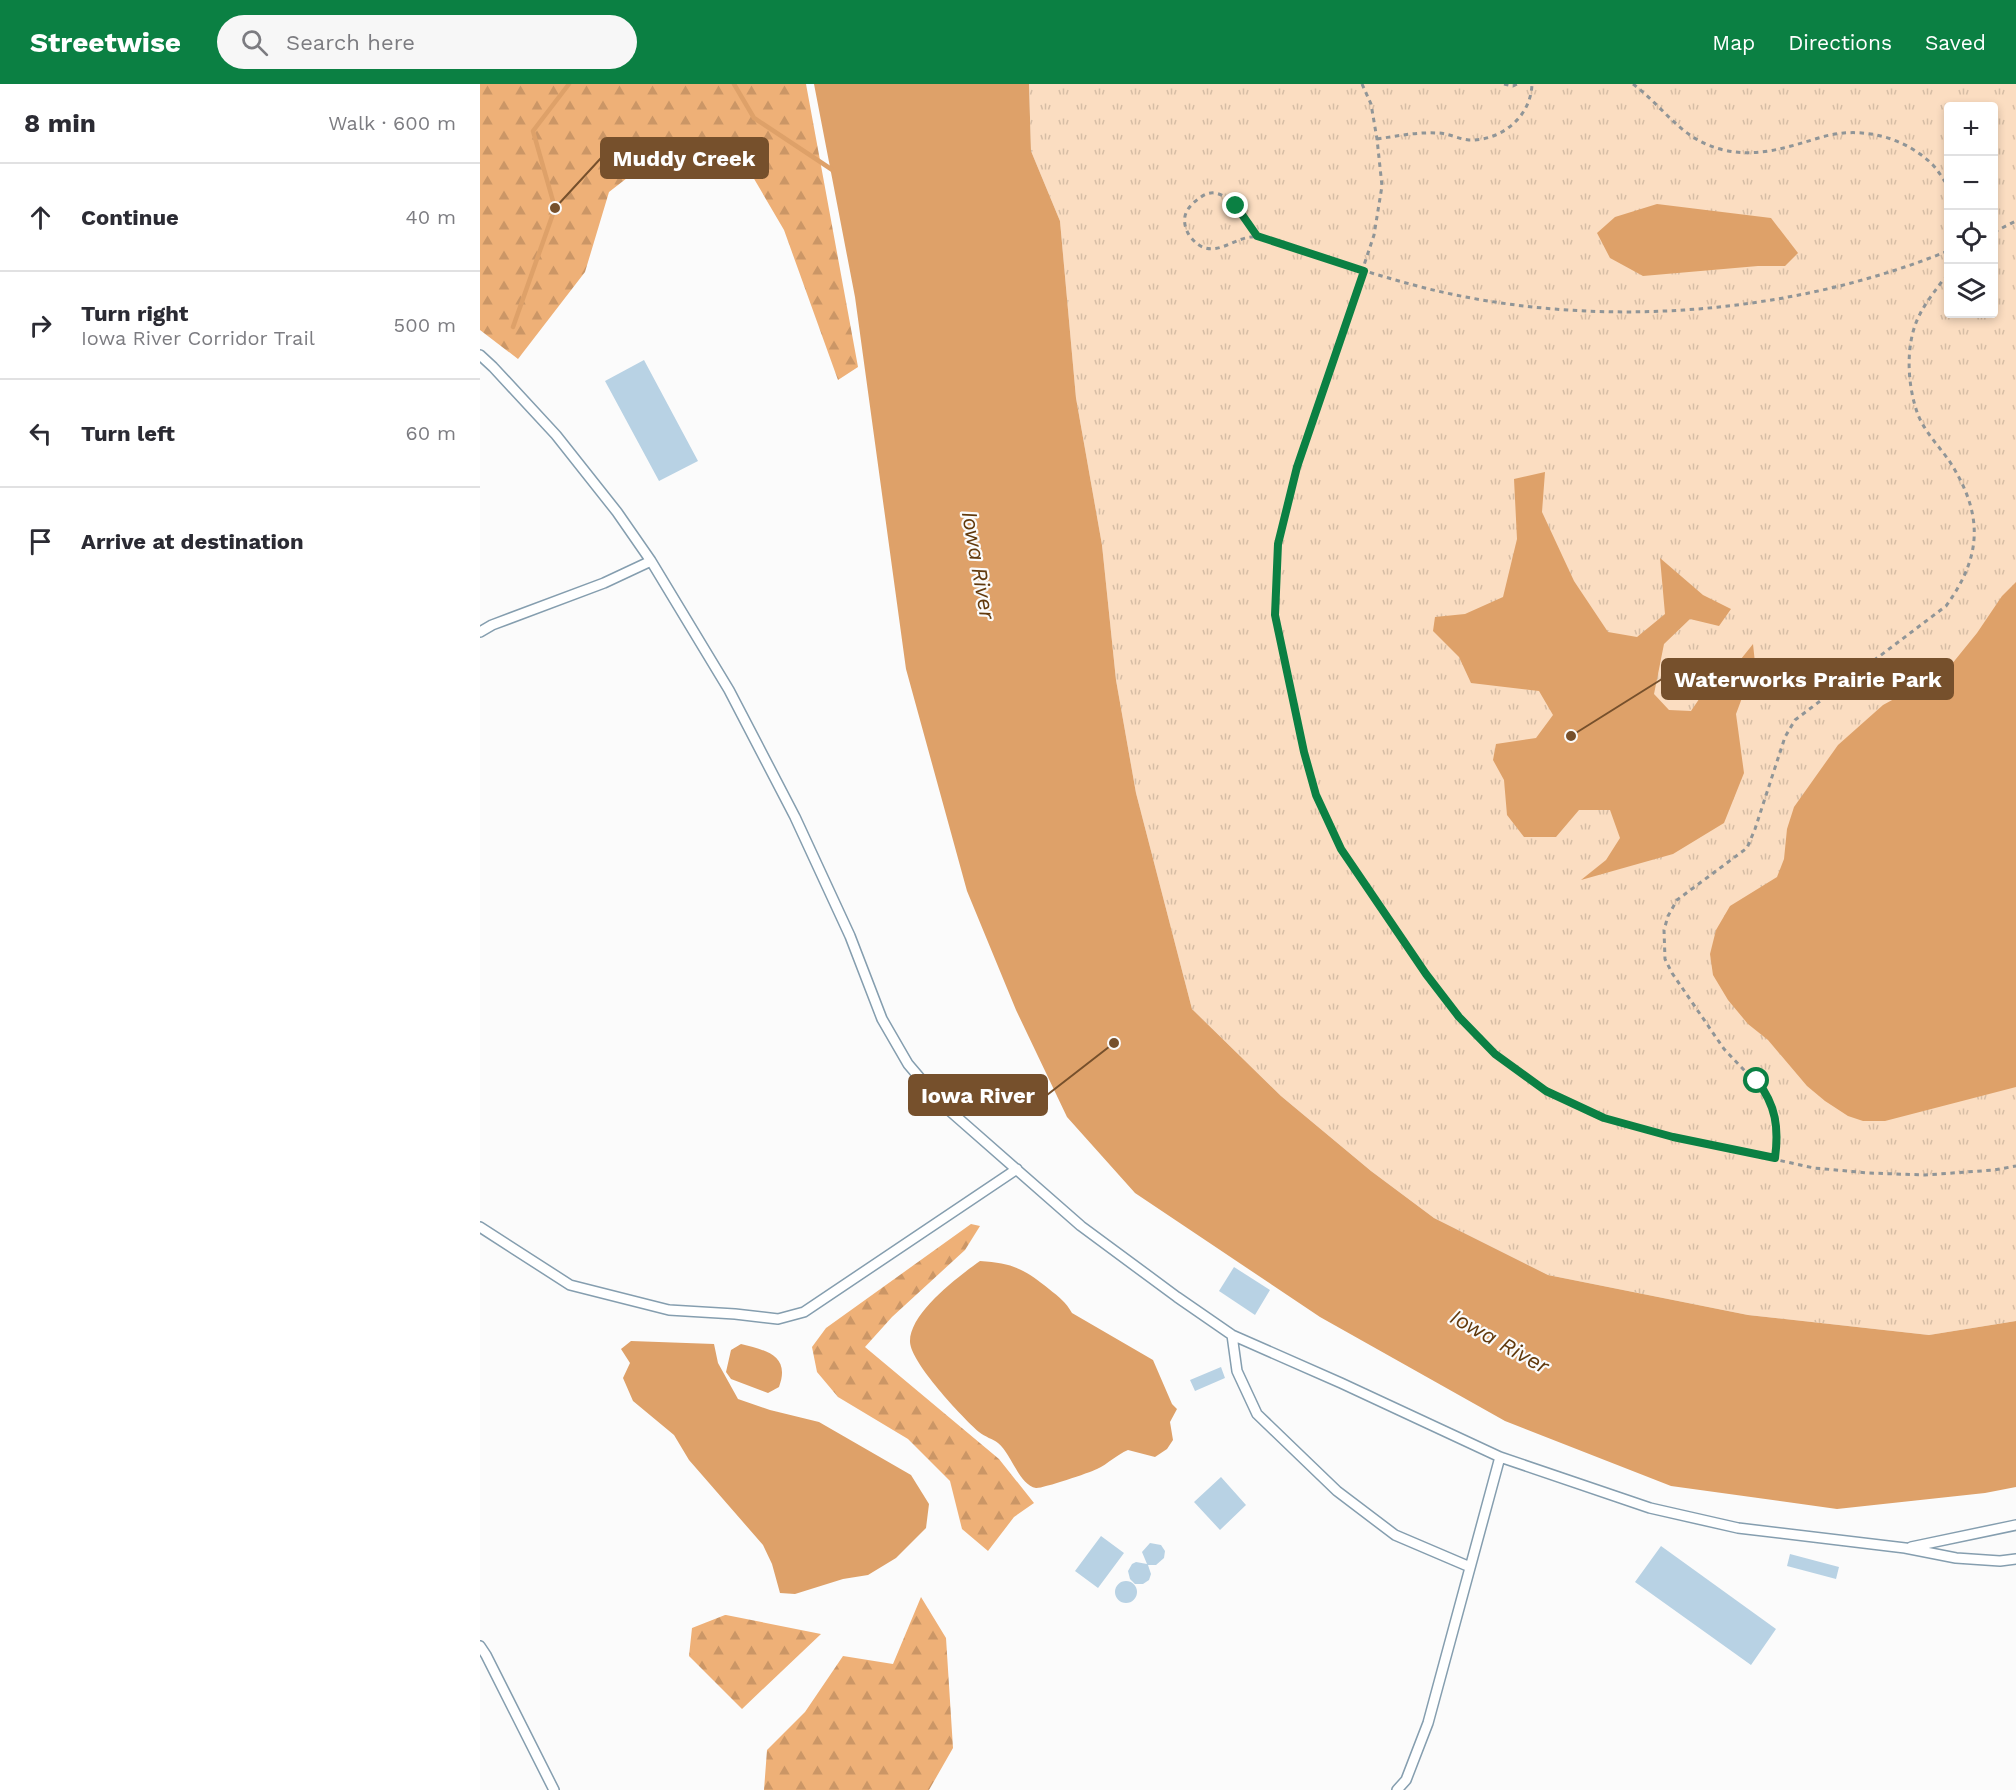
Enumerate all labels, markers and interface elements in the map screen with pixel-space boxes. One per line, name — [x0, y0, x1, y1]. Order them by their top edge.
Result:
search box — [217, 15, 637, 69]
text: Streetwise — [30, 26, 181, 59]
icon: search — [238, 26, 271, 59]
text: Search here — [286, 30, 415, 55]
text: Map — [1712, 30, 1755, 55]
text: Directions — [1788, 30, 1892, 55]
text: Saved — [1925, 30, 1986, 55]
map controls — [1944, 102, 1998, 318]
button: + — [1944, 102, 1998, 156]
text: 8 min — [24, 108, 96, 138]
text: Walk · 600 m — [328, 111, 456, 135]
callout: Muddy Creek — [601, 138, 768, 178]
text: Muddy Creek — [613, 146, 756, 171]
button: − — [1944, 156, 1998, 210]
route end — [1222, 192, 1248, 218]
icon: ahead — [24, 201, 57, 234]
text: Continue — [81, 205, 179, 230]
text: 40 m — [405, 205, 456, 229]
button: locate — [1944, 210, 1998, 264]
button: layers — [1944, 264, 1998, 318]
text: Turn right — [81, 301, 188, 326]
icon: right — [24, 309, 57, 342]
text: 500 m — [394, 313, 456, 337]
text: Iowa River Corridor Trail — [81, 326, 315, 350]
icon: left — [24, 417, 57, 450]
text: Turn left — [81, 421, 175, 446]
text: 60 m — [406, 421, 456, 445]
water label: Iowa River — [957, 509, 1001, 622]
icon: arrive — [24, 525, 57, 558]
text: Arrive at destination — [81, 529, 304, 554]
callout: Waterworks Prairie Park — [1662, 659, 1953, 699]
text: Waterworks Prairie Park — [1674, 667, 1942, 692]
route start — [1743, 1067, 1769, 1093]
callout: Iowa River — [909, 1075, 1047, 1115]
text: Iowa River — [921, 1083, 1036, 1108]
water label: Iowa River — [1446, 1304, 1555, 1379]

